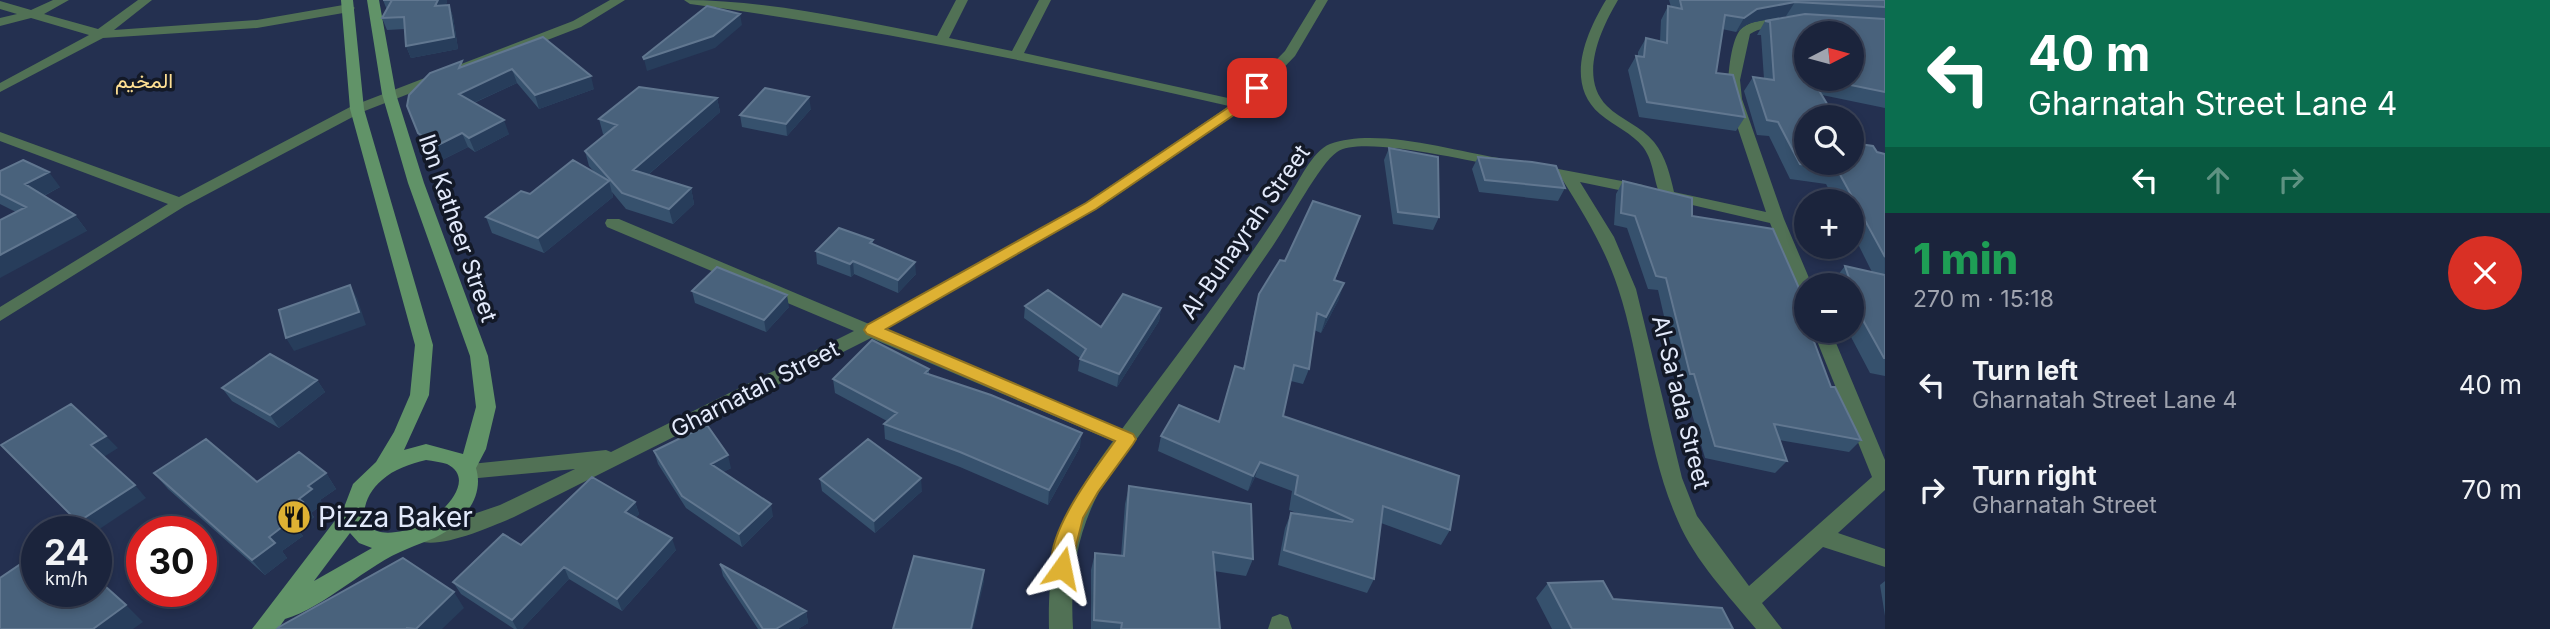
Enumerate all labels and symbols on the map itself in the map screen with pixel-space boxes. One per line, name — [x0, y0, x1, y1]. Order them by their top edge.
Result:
north arrow — [1794, 21, 1864, 91]
pin — [1227, 58, 1287, 118]
district label: المخيم — [115, 68, 173, 95]
street label: Ibn Katheer Street — [413, 130, 503, 326]
street label: Al-Buhayrah Street — [1174, 139, 1316, 325]
street label: Al-Sa'ada Street — [1646, 312, 1716, 492]
street label: Gharnatah Street — [666, 334, 844, 443]
restaurant icon: Pizza Baker — [275, 498, 313, 536]
place label: Pizza Baker — [318, 500, 473, 534]
speed limit sign: 30 — [126, 516, 217, 607]
position arrow — [1025, 531, 1099, 605]

